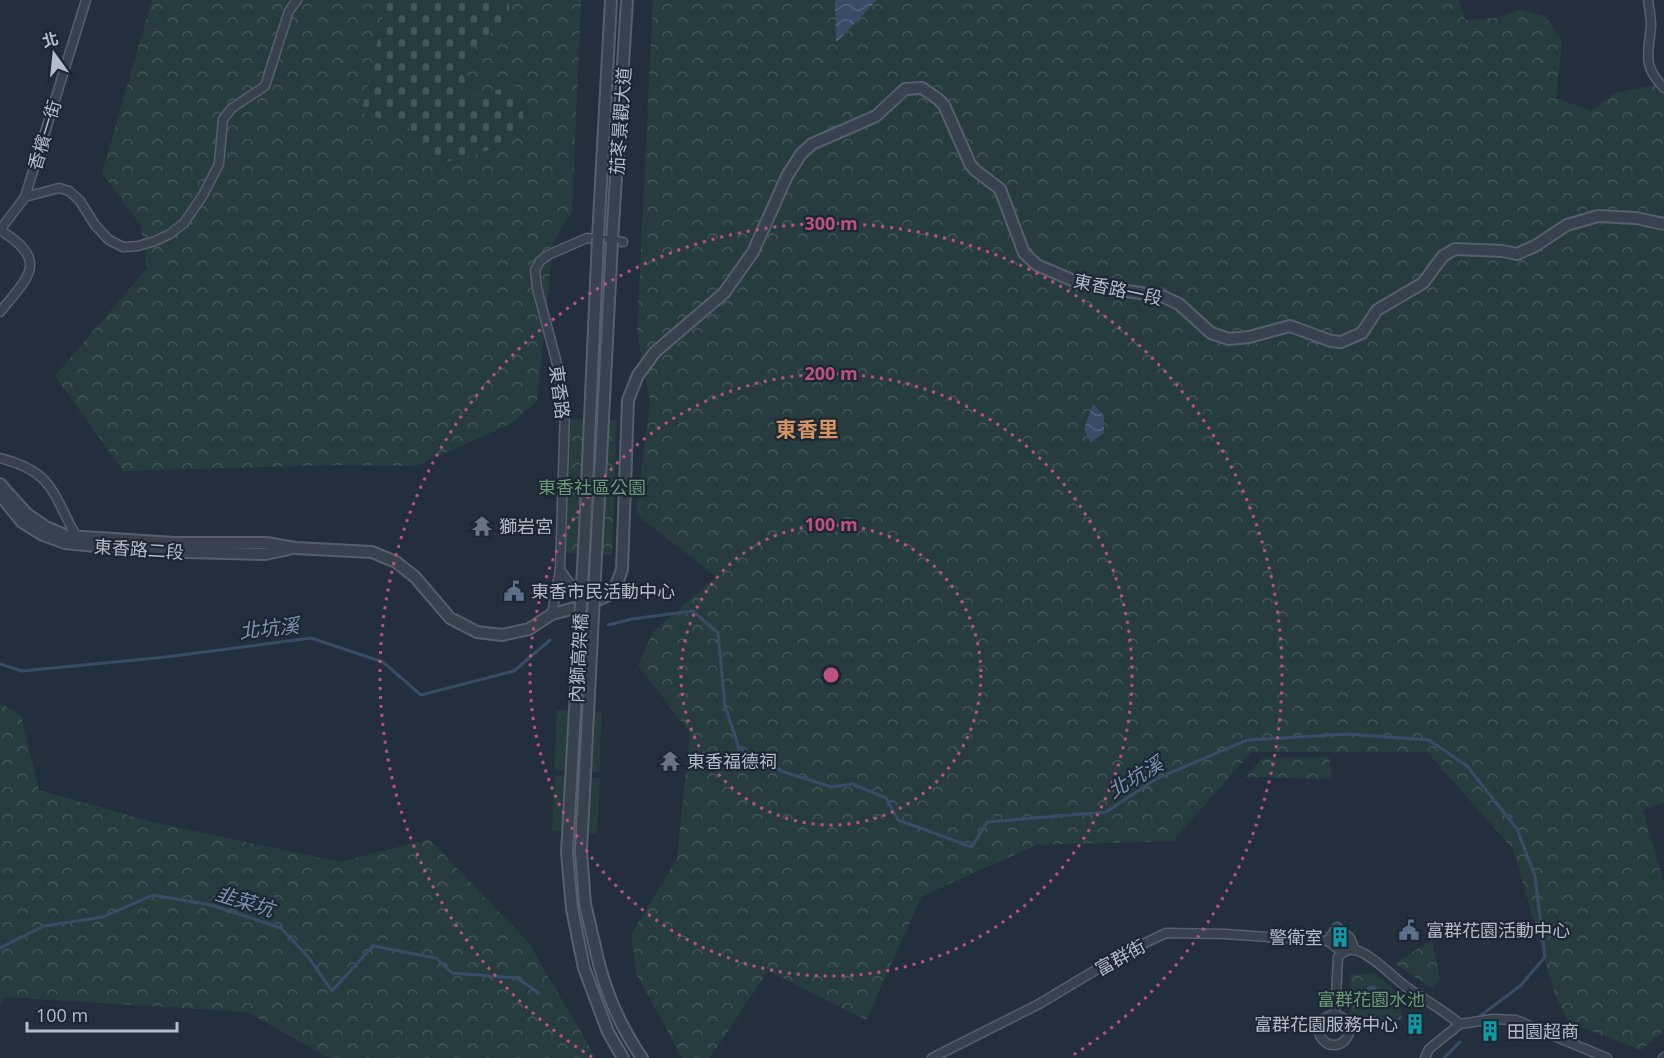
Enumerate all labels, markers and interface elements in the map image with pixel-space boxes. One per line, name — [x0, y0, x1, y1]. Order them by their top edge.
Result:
north arrow — [24, 24, 84, 84]
text: 北 — [40, 27, 61, 52]
street label: 茄苳景觀大道 — [604, 66, 636, 176]
street label: 香檳一街 — [22, 97, 66, 173]
text: 300 m — [804, 211, 858, 235]
street label: 東香路一段 — [1071, 268, 1165, 310]
text: 200 m — [804, 361, 858, 385]
street label: 東香路 — [545, 364, 575, 420]
district label: 東香里 — [776, 415, 839, 443]
park label: 東香社區公園 — [538, 475, 646, 499]
text: 100 m — [804, 512, 858, 536]
temple icon: 獅岩宮 — [470, 514, 494, 538]
place label: 獅岩宮 — [499, 514, 553, 538]
street label: 東香路二段 — [93, 534, 185, 564]
public building icon: 東香市民活動中心 — [502, 579, 526, 603]
place label: 東香市民活動中心 — [531, 579, 675, 603]
water label: 北坑溪 — [238, 611, 303, 645]
street label: 內獅高架橋 — [564, 612, 592, 704]
centre of rings — [821, 665, 841, 685]
water label: 北坑溪 — [1102, 748, 1170, 804]
temple icon: 東香福德祠 — [658, 749, 682, 773]
place label: 東香福德祠 — [687, 749, 777, 773]
water label: 韭菜坑 — [212, 879, 281, 924]
public building icon: 富群花園活動中心 — [1397, 918, 1421, 942]
place label: 富群花園活動中心 — [1426, 918, 1570, 942]
place label: 警衛室 — [1269, 925, 1323, 949]
building icon: 警衛室 — [1328, 925, 1352, 949]
street label: 富群街 — [1091, 933, 1149, 981]
park label: 富群花園水池 — [1317, 987, 1425, 1011]
scale bar — [27, 995, 177, 1033]
text: 100 m — [36, 1003, 88, 1027]
place label: 富群花園服務中心 — [1254, 1012, 1398, 1036]
building icon: 富群花園服務中心 — [1403, 1012, 1427, 1036]
building icon: 田園超商 — [1478, 1019, 1502, 1043]
place label: 田園超商 — [1507, 1019, 1579, 1043]

